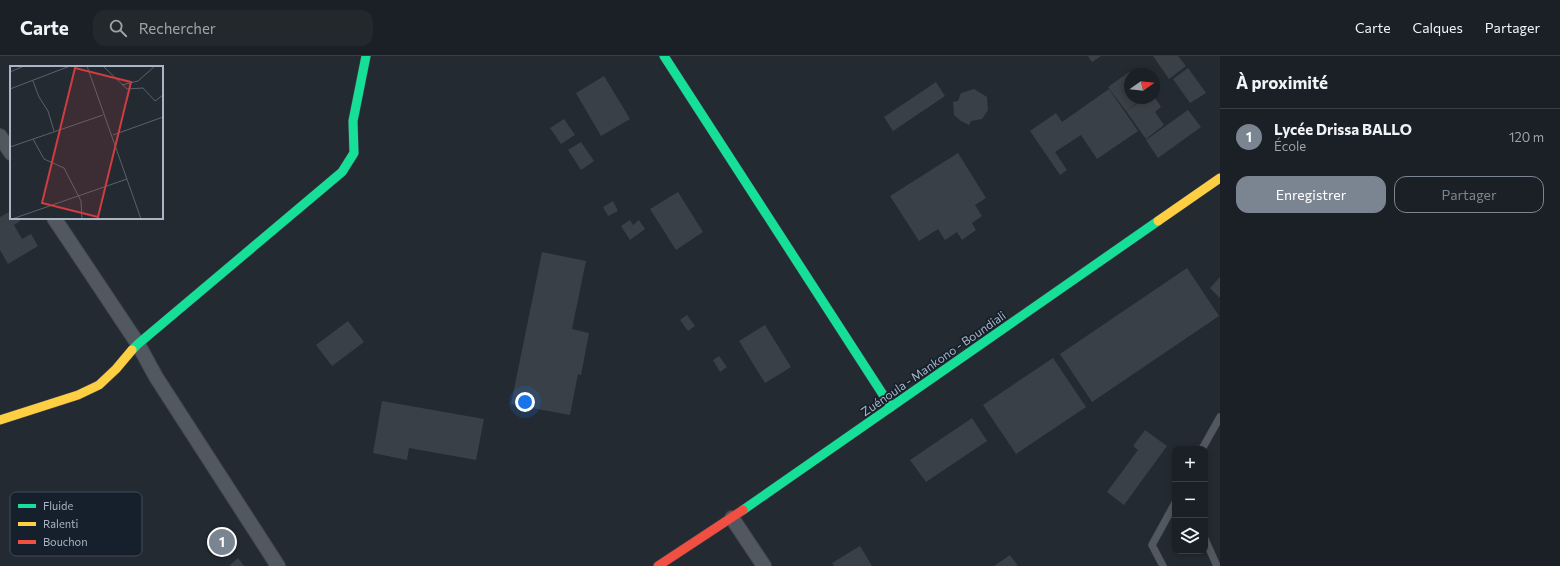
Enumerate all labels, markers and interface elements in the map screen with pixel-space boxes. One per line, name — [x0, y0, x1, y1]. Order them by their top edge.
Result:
search box — [93, 10, 373, 46]
text: Carte — [20, 16, 69, 39]
icon: search — [107, 17, 129, 39]
text: Rechercher — [139, 19, 216, 37]
text: Carte — [1355, 19, 1391, 36]
text: Calques — [1413, 19, 1463, 36]
text: Partager — [1485, 19, 1540, 36]
inset map — [10, 66, 163, 219]
north arrow — [1124, 68, 1160, 104]
text: À proximité — [1236, 72, 1328, 93]
text: Lycée Drissa BALLO — [1274, 120, 1412, 138]
text: 1 — [1246, 129, 1252, 145]
text: 120 m — [1509, 129, 1544, 145]
text: École — [1274, 138, 1306, 154]
button: Enregistrer — [1236, 176, 1386, 213]
button: Partager — [1394, 176, 1544, 213]
street label: Zuénoula - Mankono - Boundiali — [858, 308, 1008, 418]
your location — [515, 392, 535, 412]
map controls — [1172, 446, 1208, 554]
button: + — [1172, 446, 1208, 482]
button: − — [1172, 482, 1208, 518]
legend — [10, 492, 142, 556]
text: Fluide — [43, 499, 73, 512]
text: Ralenti — [43, 517, 79, 530]
button: layers — [1172, 518, 1208, 554]
pin: 1 — [209, 527, 235, 557]
text: Bouchon — [43, 535, 87, 548]

